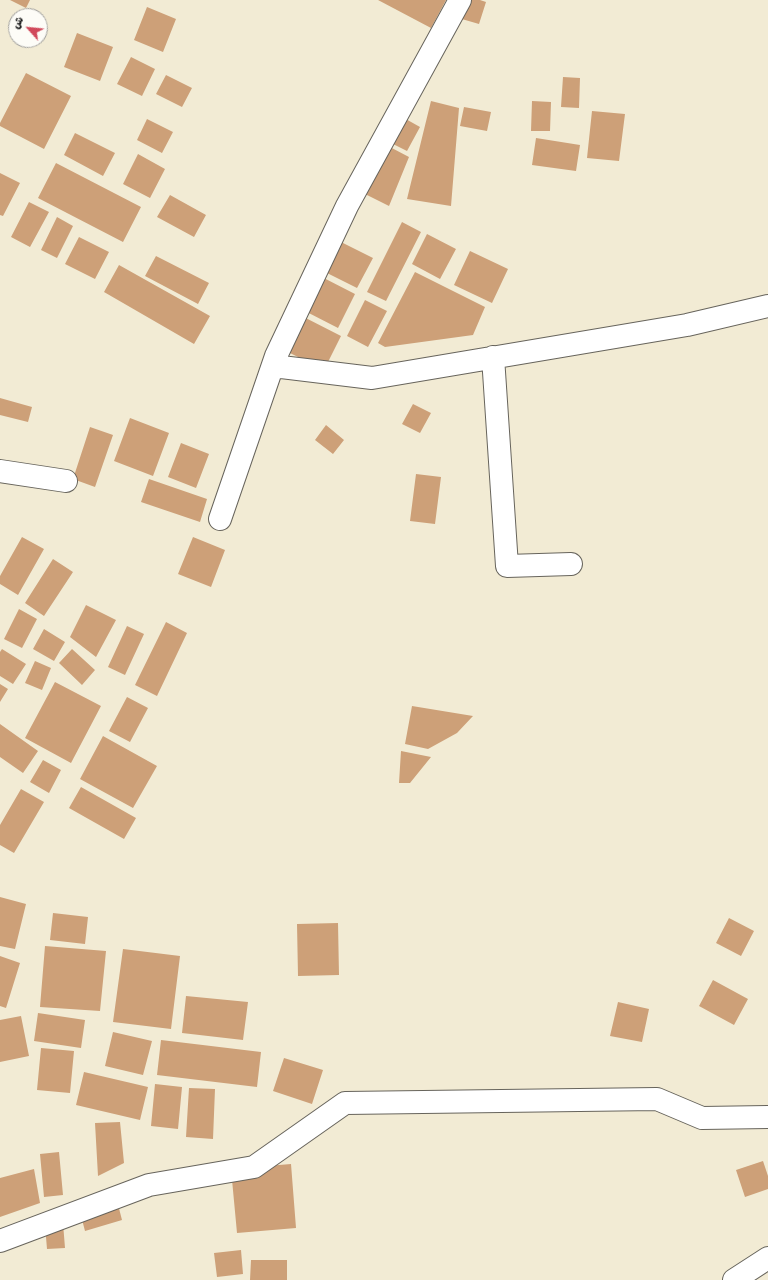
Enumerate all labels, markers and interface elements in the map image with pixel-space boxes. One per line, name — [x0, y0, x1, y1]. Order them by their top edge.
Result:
north arrow — [8, 8, 48, 48]
text: ش — [7, 14, 29, 32]

